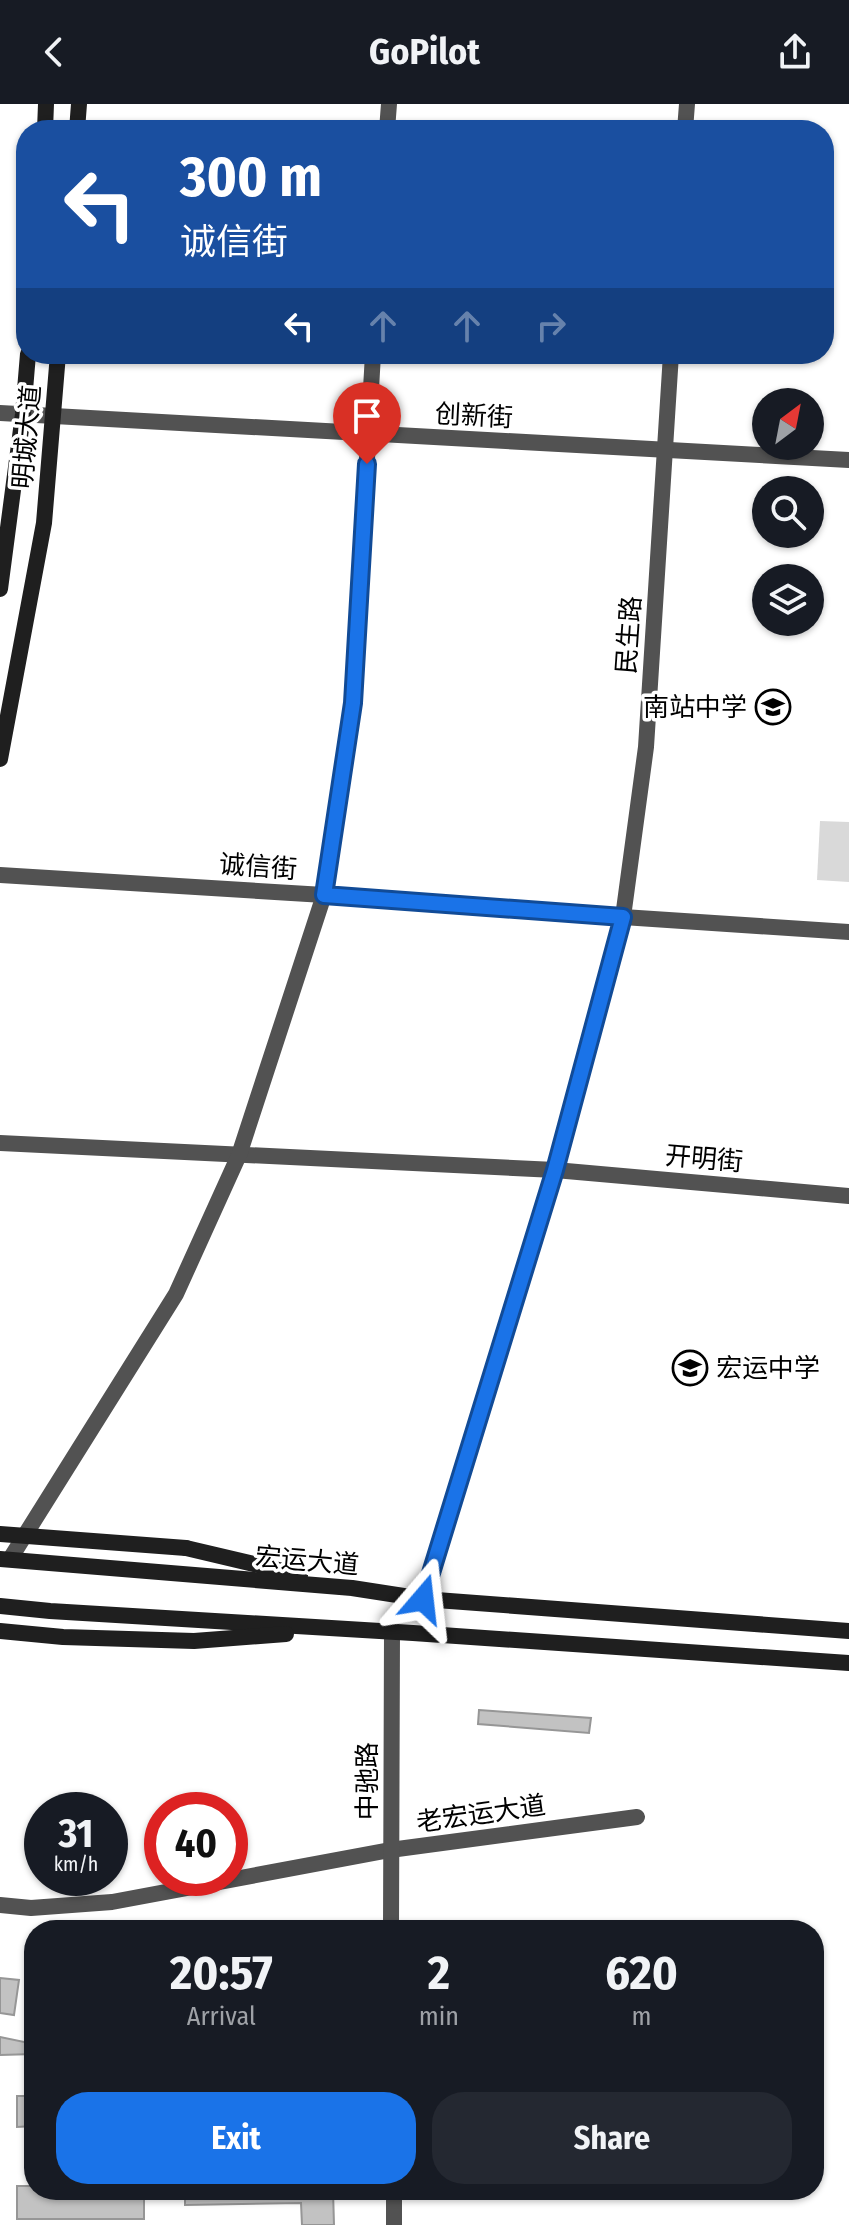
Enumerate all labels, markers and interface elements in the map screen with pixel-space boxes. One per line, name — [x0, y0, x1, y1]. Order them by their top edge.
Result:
icon: back — [32, 30, 76, 74]
text: GoPilot — [369, 30, 480, 74]
icon: share — [773, 30, 817, 74]
text: 300 m — [180, 144, 322, 211]
icon: left — [48, 152, 152, 256]
text: 诚信街 — [180, 220, 288, 264]
icon: left — [277, 304, 321, 348]
icon: ahead — [361, 304, 405, 348]
icon: ahead — [445, 304, 489, 348]
icon: right — [529, 304, 573, 348]
pin — [333, 382, 401, 464]
street label: 明城大道 — [7, 384, 47, 490]
north arrow — [752, 388, 824, 460]
map controls — [752, 388, 824, 636]
icon: arrive — [345, 394, 389, 438]
street label: 创新街 — [434, 398, 514, 434]
button: search — [752, 476, 824, 548]
button: layers — [752, 564, 824, 636]
street label: 民生路 — [611, 595, 647, 675]
school or university icon: 南站中学 — [754, 688, 792, 726]
place label: 南站中学 — [643, 692, 747, 723]
street label: 诚信街 — [218, 849, 298, 885]
street label: 开明街 — [664, 1140, 744, 1178]
school or university icon: 宏运中学 — [671, 1349, 709, 1387]
place label: 宏运中学 — [716, 1353, 820, 1384]
street label: 宏运大道 — [254, 1541, 360, 1581]
position arrow — [381, 1557, 465, 1641]
street label: 中驰路 — [352, 1742, 383, 1820]
street label: 老宏运大道 — [414, 1790, 548, 1838]
speed limit sign: 40 — [144, 1792, 248, 1896]
text: 31 — [58, 1810, 94, 1858]
text: km/h — [54, 1852, 98, 1876]
text: 20:57 — [170, 1944, 273, 2002]
text: 2 — [428, 1944, 450, 2002]
text: 620 — [605, 1944, 678, 2002]
text: Arrival — [187, 2001, 256, 2032]
text: min — [419, 2001, 459, 2032]
text: m — [631, 2001, 651, 2032]
button: Exit — [56, 2092, 416, 2184]
button: Share — [432, 2092, 792, 2184]

